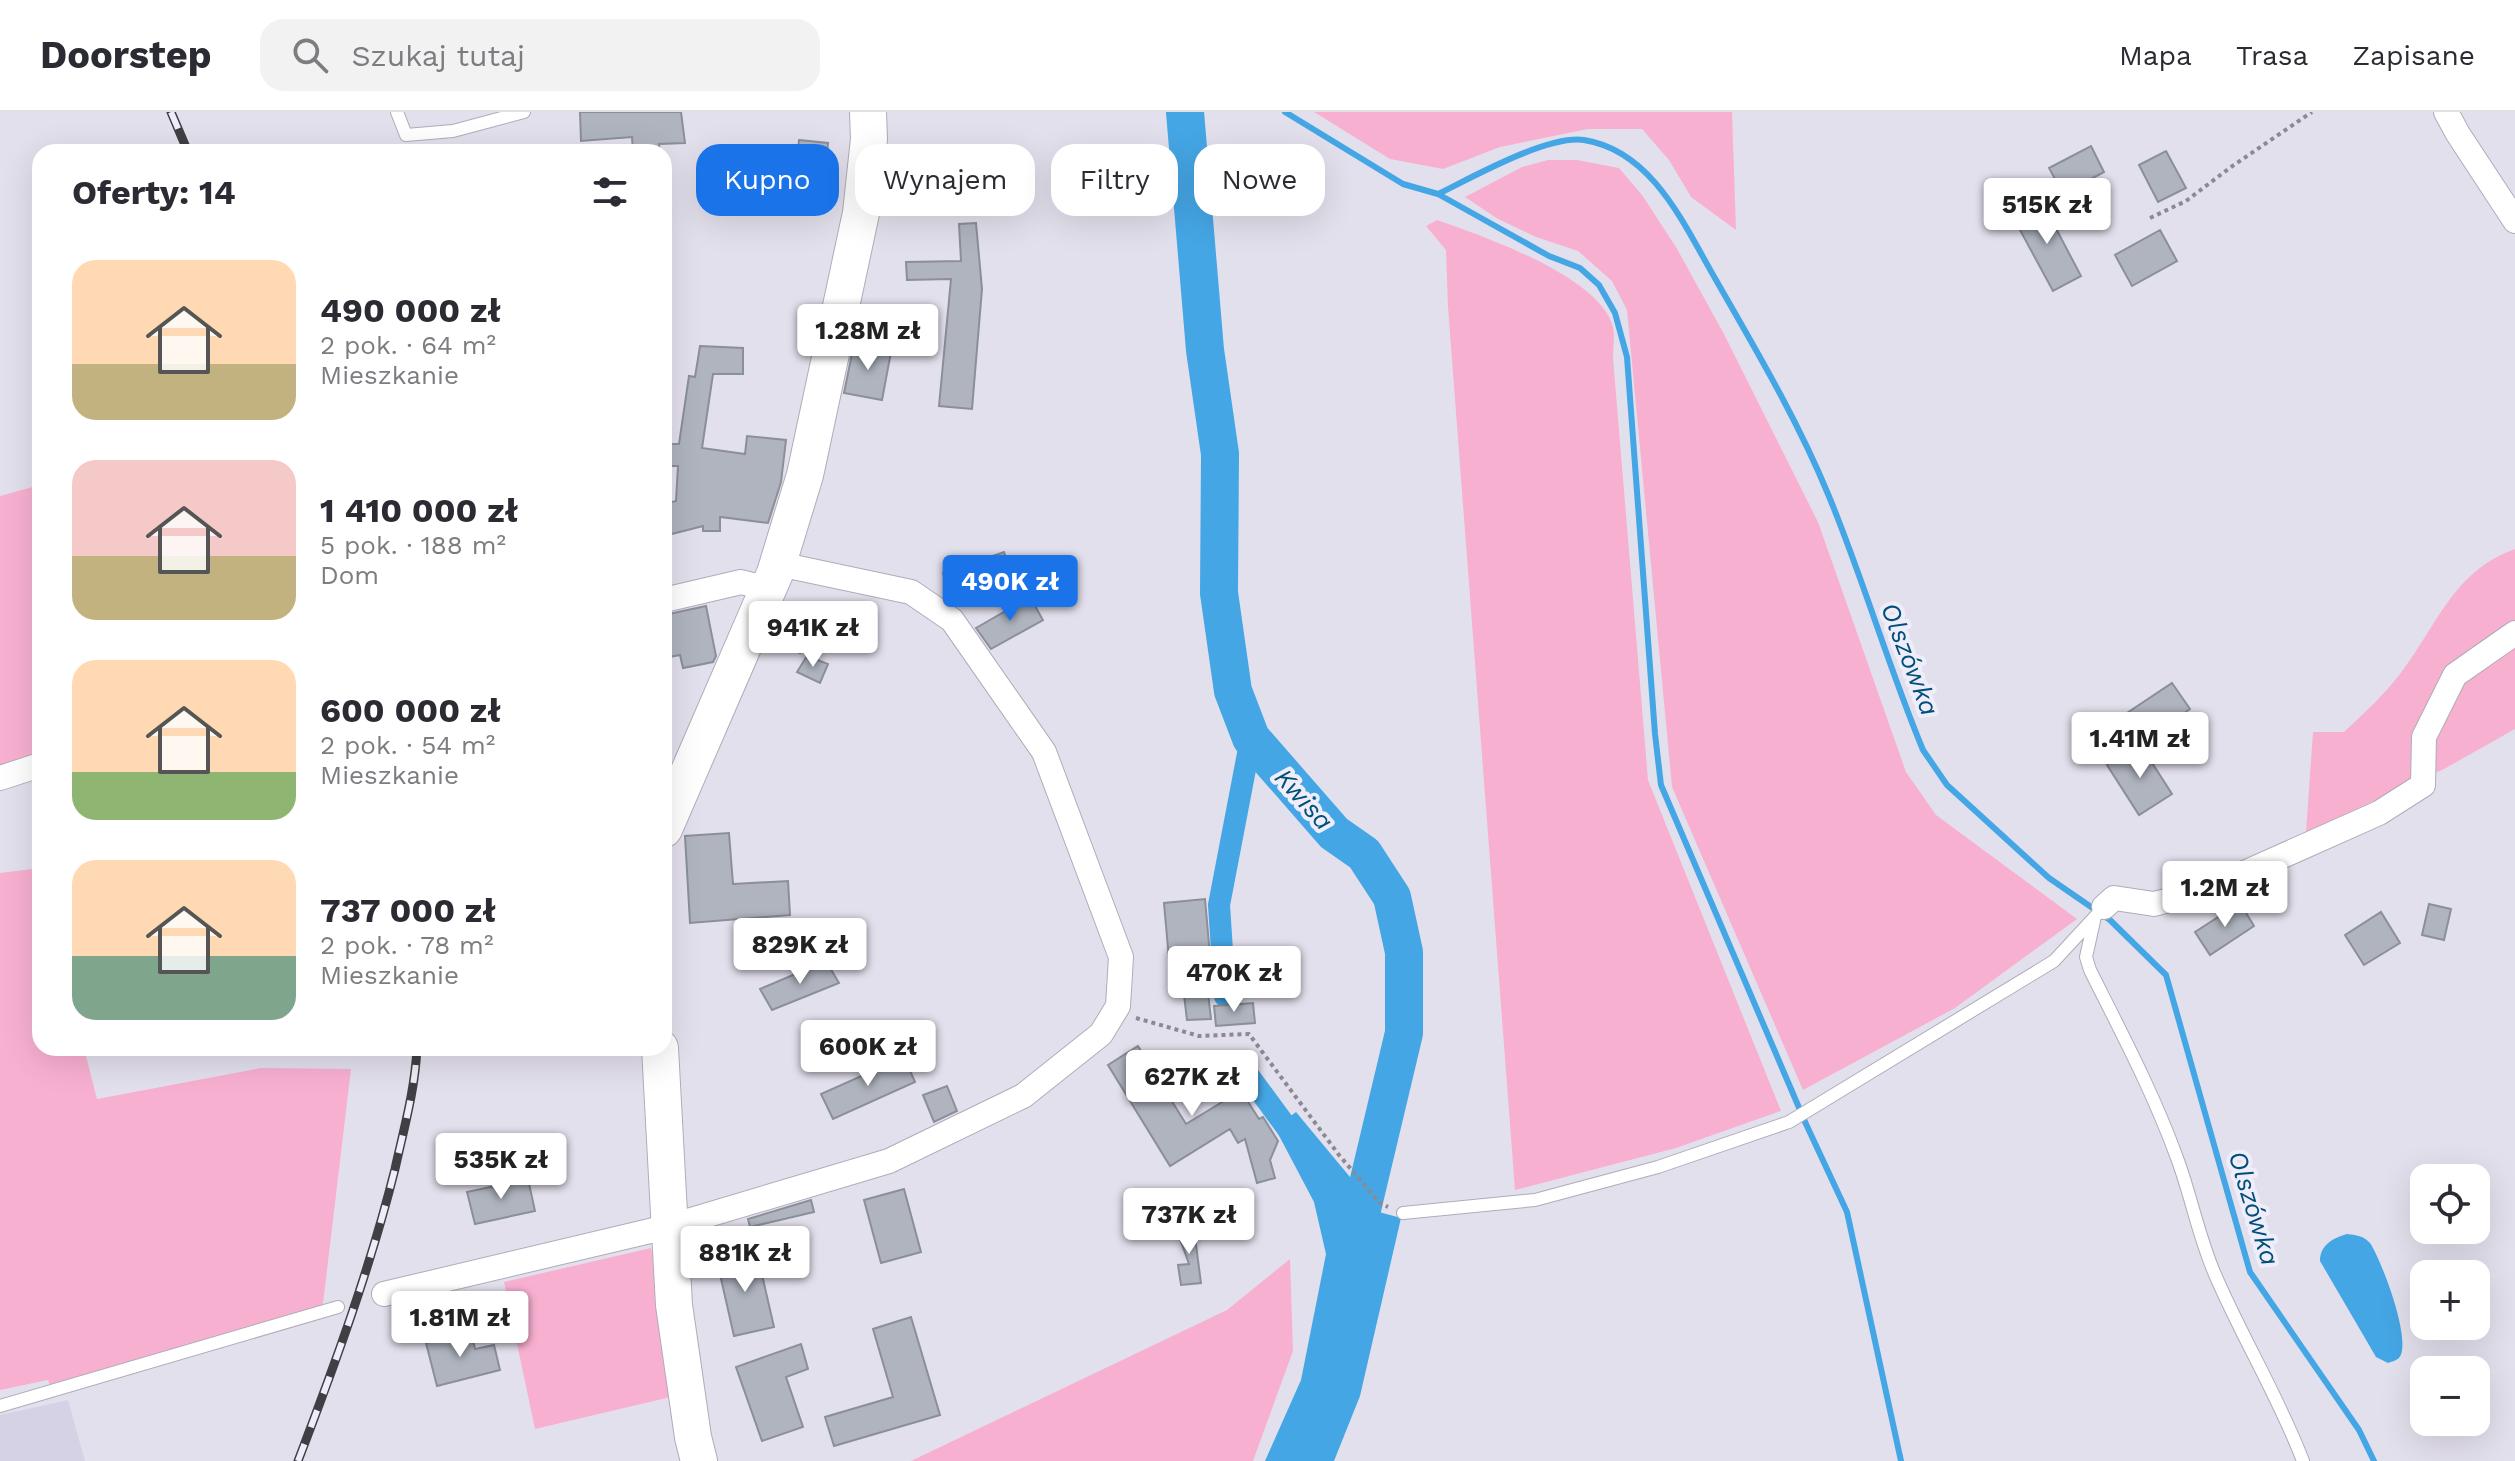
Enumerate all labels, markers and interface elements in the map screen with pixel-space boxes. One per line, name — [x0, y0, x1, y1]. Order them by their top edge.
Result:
search box — [260, 19, 820, 91]
text: Doorstep — [40, 33, 212, 77]
icon: search — [288, 33, 332, 77]
text: Szukaj tutaj — [352, 38, 525, 73]
text: Mapa — [2119, 39, 2192, 72]
text: Trasa — [2236, 39, 2308, 72]
text: Zapisane — [2352, 39, 2475, 72]
chip: Kupno — [696, 144, 839, 216]
chip: Wynajem — [855, 144, 1035, 216]
chip: Filtry — [1051, 144, 1178, 216]
chip: Nowe — [1194, 144, 1325, 216]
icon: filters — [588, 170, 632, 214]
text: Oferty: 14 — [72, 172, 236, 212]
pin: 515K zł — [1973, 178, 2121, 246]
text: 515K zł — [2002, 189, 2092, 219]
text: 490 000 zł — [320, 290, 501, 330]
icon: home — [136, 292, 232, 388]
pin: 1.28M zł — [785, 304, 951, 372]
text: 1.28M zł — [815, 315, 921, 345]
text: 2 pok. · 64 m² — [320, 330, 496, 360]
text: Mieszkanie — [320, 360, 459, 390]
text: 1 410 000 zł — [320, 490, 518, 530]
icon: home — [136, 492, 232, 588]
text: 5 pok. · 188 m² — [320, 530, 506, 560]
pin: 490K zł — [936, 555, 1084, 623]
text: Dom — [320, 560, 379, 590]
text: 490K zł — [961, 566, 1059, 596]
water label: Olszówka — [1875, 598, 1945, 720]
pin: 941K zł — [739, 601, 887, 669]
text: 941K zł — [767, 612, 859, 642]
text: 600 000 zł — [320, 690, 501, 730]
icon: home — [136, 692, 232, 788]
pin: 1.41M zł — [2057, 712, 2223, 780]
text: 1.41M zł — [2090, 723, 2190, 753]
text: 2 pok. · 54 m² — [320, 730, 495, 760]
text: Mieszkanie — [320, 760, 459, 790]
water label: Kwisa — [1269, 762, 1339, 836]
pin: 1.2M zł — [2151, 861, 2299, 929]
text: 1.2M zł — [2180, 872, 2270, 902]
text: 737 000 zł — [320, 890, 496, 930]
icon: home — [136, 892, 232, 988]
pin: 829K zł — [726, 918, 874, 986]
text: 829K zł — [752, 929, 848, 959]
text: 2 pok. · 78 m² — [320, 930, 493, 960]
pin: 470K zł — [1160, 946, 1308, 1014]
text: 470K zł — [1186, 957, 1282, 987]
text: Mieszkanie — [320, 960, 459, 990]
pin: 600K zł — [794, 1020, 942, 1088]
text: 600K zł — [819, 1031, 917, 1061]
pin: 627K zł — [1118, 1050, 1266, 1118]
text: 627K zł — [1144, 1061, 1240, 1091]
pin: 535K zł — [427, 1133, 575, 1201]
text: 535K zł — [454, 1144, 548, 1174]
water label: Olszówka — [2222, 1147, 2286, 1269]
map controls — [2410, 1164, 2490, 1436]
button: locate — [2410, 1164, 2490, 1244]
pin: 737K zł — [1115, 1188, 1263, 1256]
text: 737K zł — [1141, 1199, 1237, 1229]
pin: 881K zł — [671, 1226, 819, 1294]
text: 881K zł — [699, 1237, 791, 1267]
button: + — [2410, 1260, 2490, 1340]
pin: 1.81M zł — [377, 1291, 543, 1359]
text: 1.81M zł — [409, 1302, 511, 1332]
button: − — [2410, 1356, 2490, 1436]

